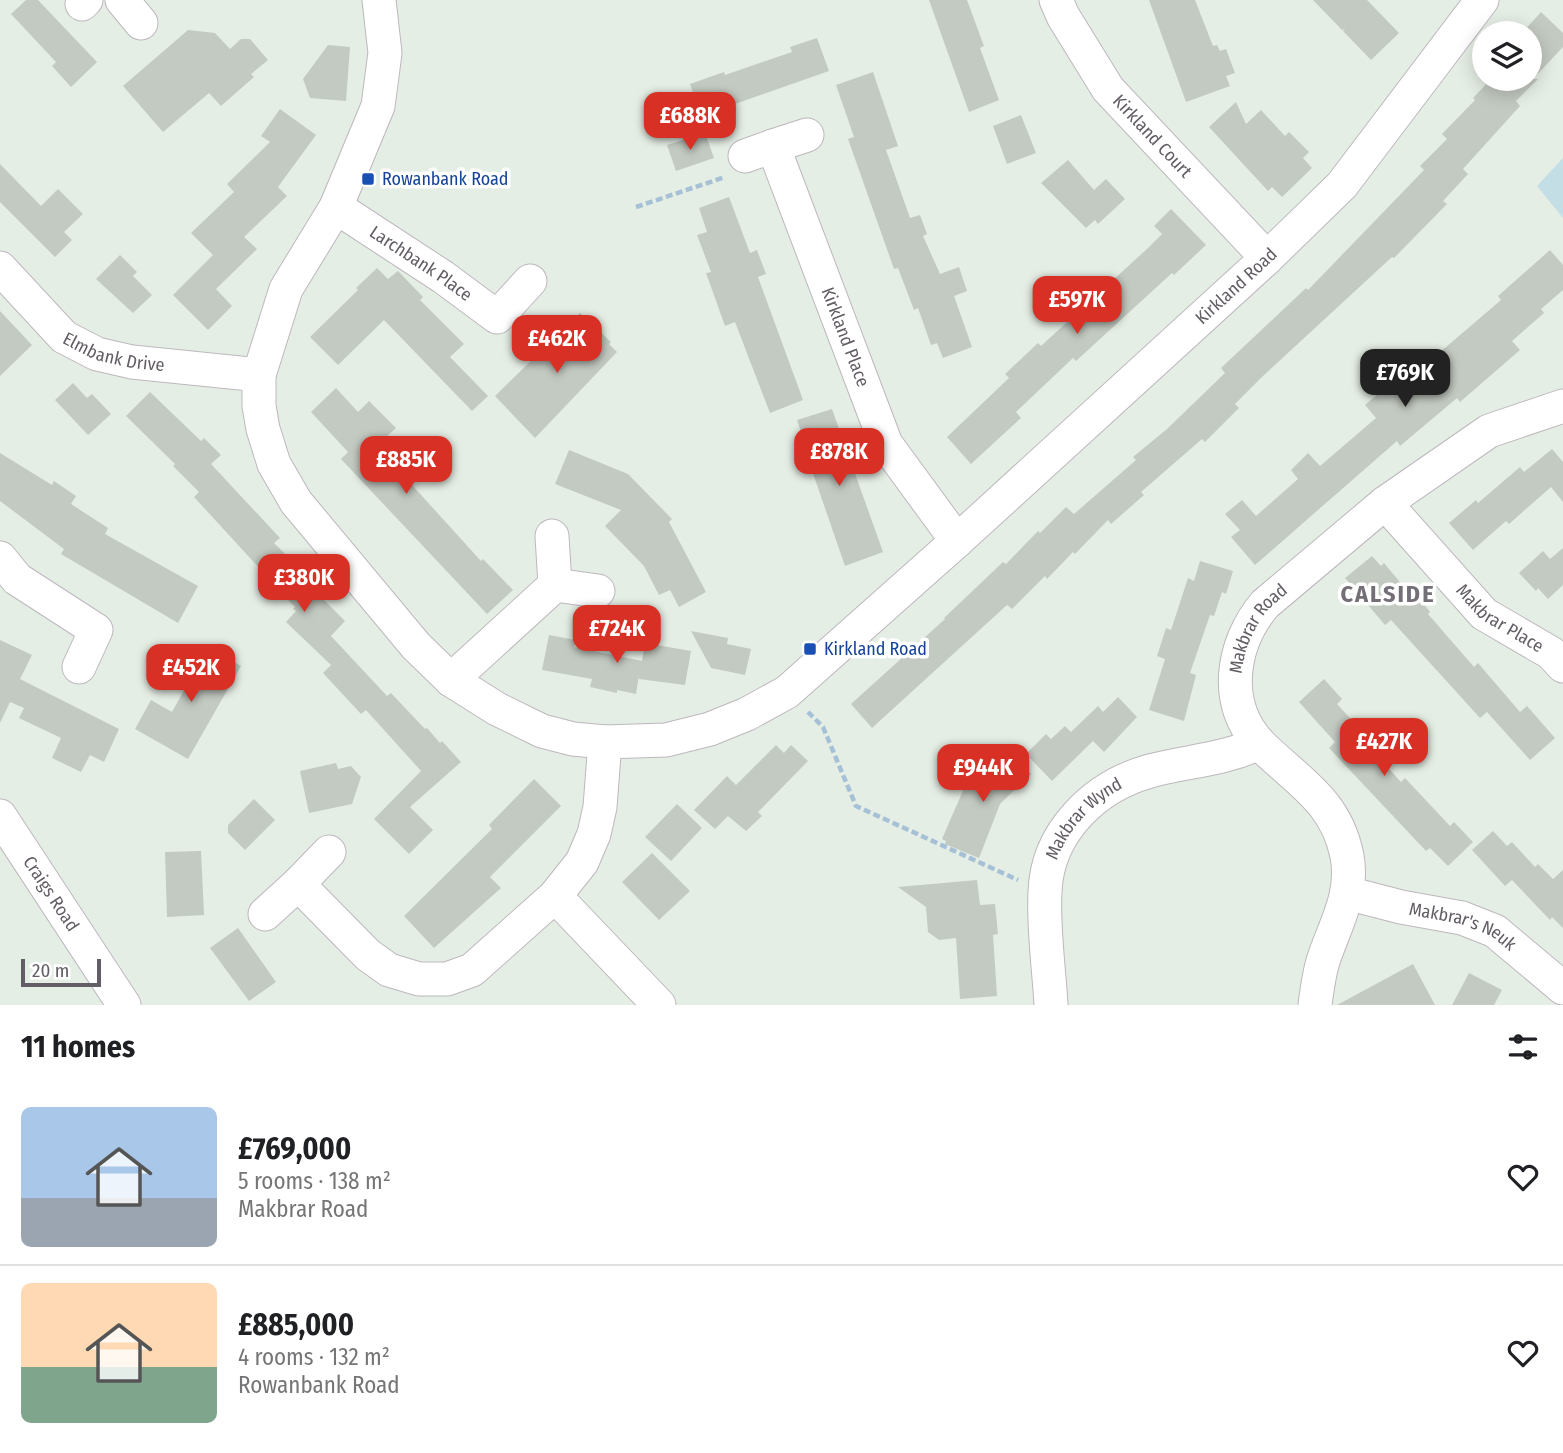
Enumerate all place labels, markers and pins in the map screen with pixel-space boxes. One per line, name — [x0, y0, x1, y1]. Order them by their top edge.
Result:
pin: £688K — [641, 92, 739, 152]
place label: Rowanbank Road — [382, 168, 509, 190]
marker: Rowanbank Road — [360, 171, 376, 187]
pin: £597K — [1028, 276, 1126, 336]
pin: £462K — [508, 316, 606, 375]
pin: £769K — [1356, 350, 1454, 409]
pin: £878K — [790, 428, 888, 488]
pin: £885K — [357, 436, 455, 496]
pin: £380K — [255, 554, 353, 614]
pin: £724K — [568, 606, 666, 665]
place label: Kirkland Road — [824, 638, 927, 660]
marker: Kirkland Road — [802, 641, 818, 657]
pin: £452K — [142, 644, 240, 704]
pin: £427K — [1335, 718, 1433, 778]
pin: £944K — [934, 744, 1032, 804]

